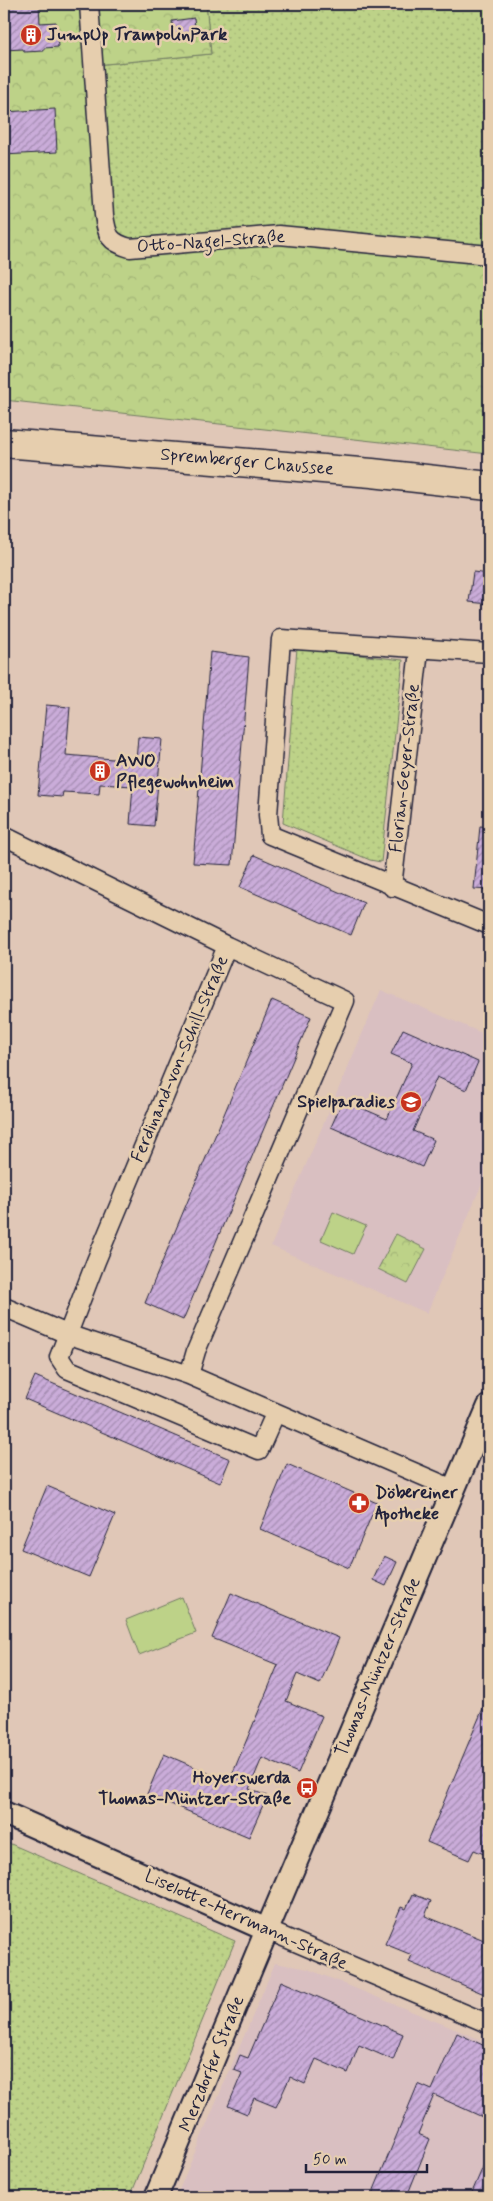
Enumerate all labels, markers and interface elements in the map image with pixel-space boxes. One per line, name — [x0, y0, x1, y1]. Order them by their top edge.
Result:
building icon: JumpUp TrampolinPark — [19, 23, 43, 47]
place label: JumpUp TrampolinPark — [47, 23, 227, 47]
street label: Otto-Nagel-Straße — [136, 225, 286, 261]
street label: Spremberger Chaussee — [159, 442, 335, 484]
street label: Florian-Geyer-Straße — [384, 682, 426, 854]
place label: AWO Pflegewohnheim — [116, 749, 234, 794]
building icon: AWO Pflegewohnheim — [88, 759, 112, 783]
street label: Ferdinand-von-Schill-Straße — [126, 952, 235, 1166]
place label: Spielparadies — [297, 1090, 395, 1114]
school or university icon: Spielparadies — [399, 1090, 423, 1114]
place label: Döbereiner Apotheke — [375, 1481, 458, 1527]
pharmacy icon: Döbereiner Apotheke — [347, 1491, 371, 1515]
street label: Thomas-Müntzer-Straße — [329, 1573, 427, 1760]
place label: Hoyerswerda Thomas-Müntzer-Straße — [98, 1766, 291, 1811]
bus stop icon: Hoyerswerda Thomas-Müntzer-Straße — [295, 1776, 319, 1800]
street label: Liselotte-Herrmann-Straße — [141, 1864, 351, 1976]
street label: Merzdorfer Straße — [174, 1992, 250, 2136]
scale bar — [306, 2141, 427, 2173]
text: 50 m — [313, 2150, 347, 2170]

